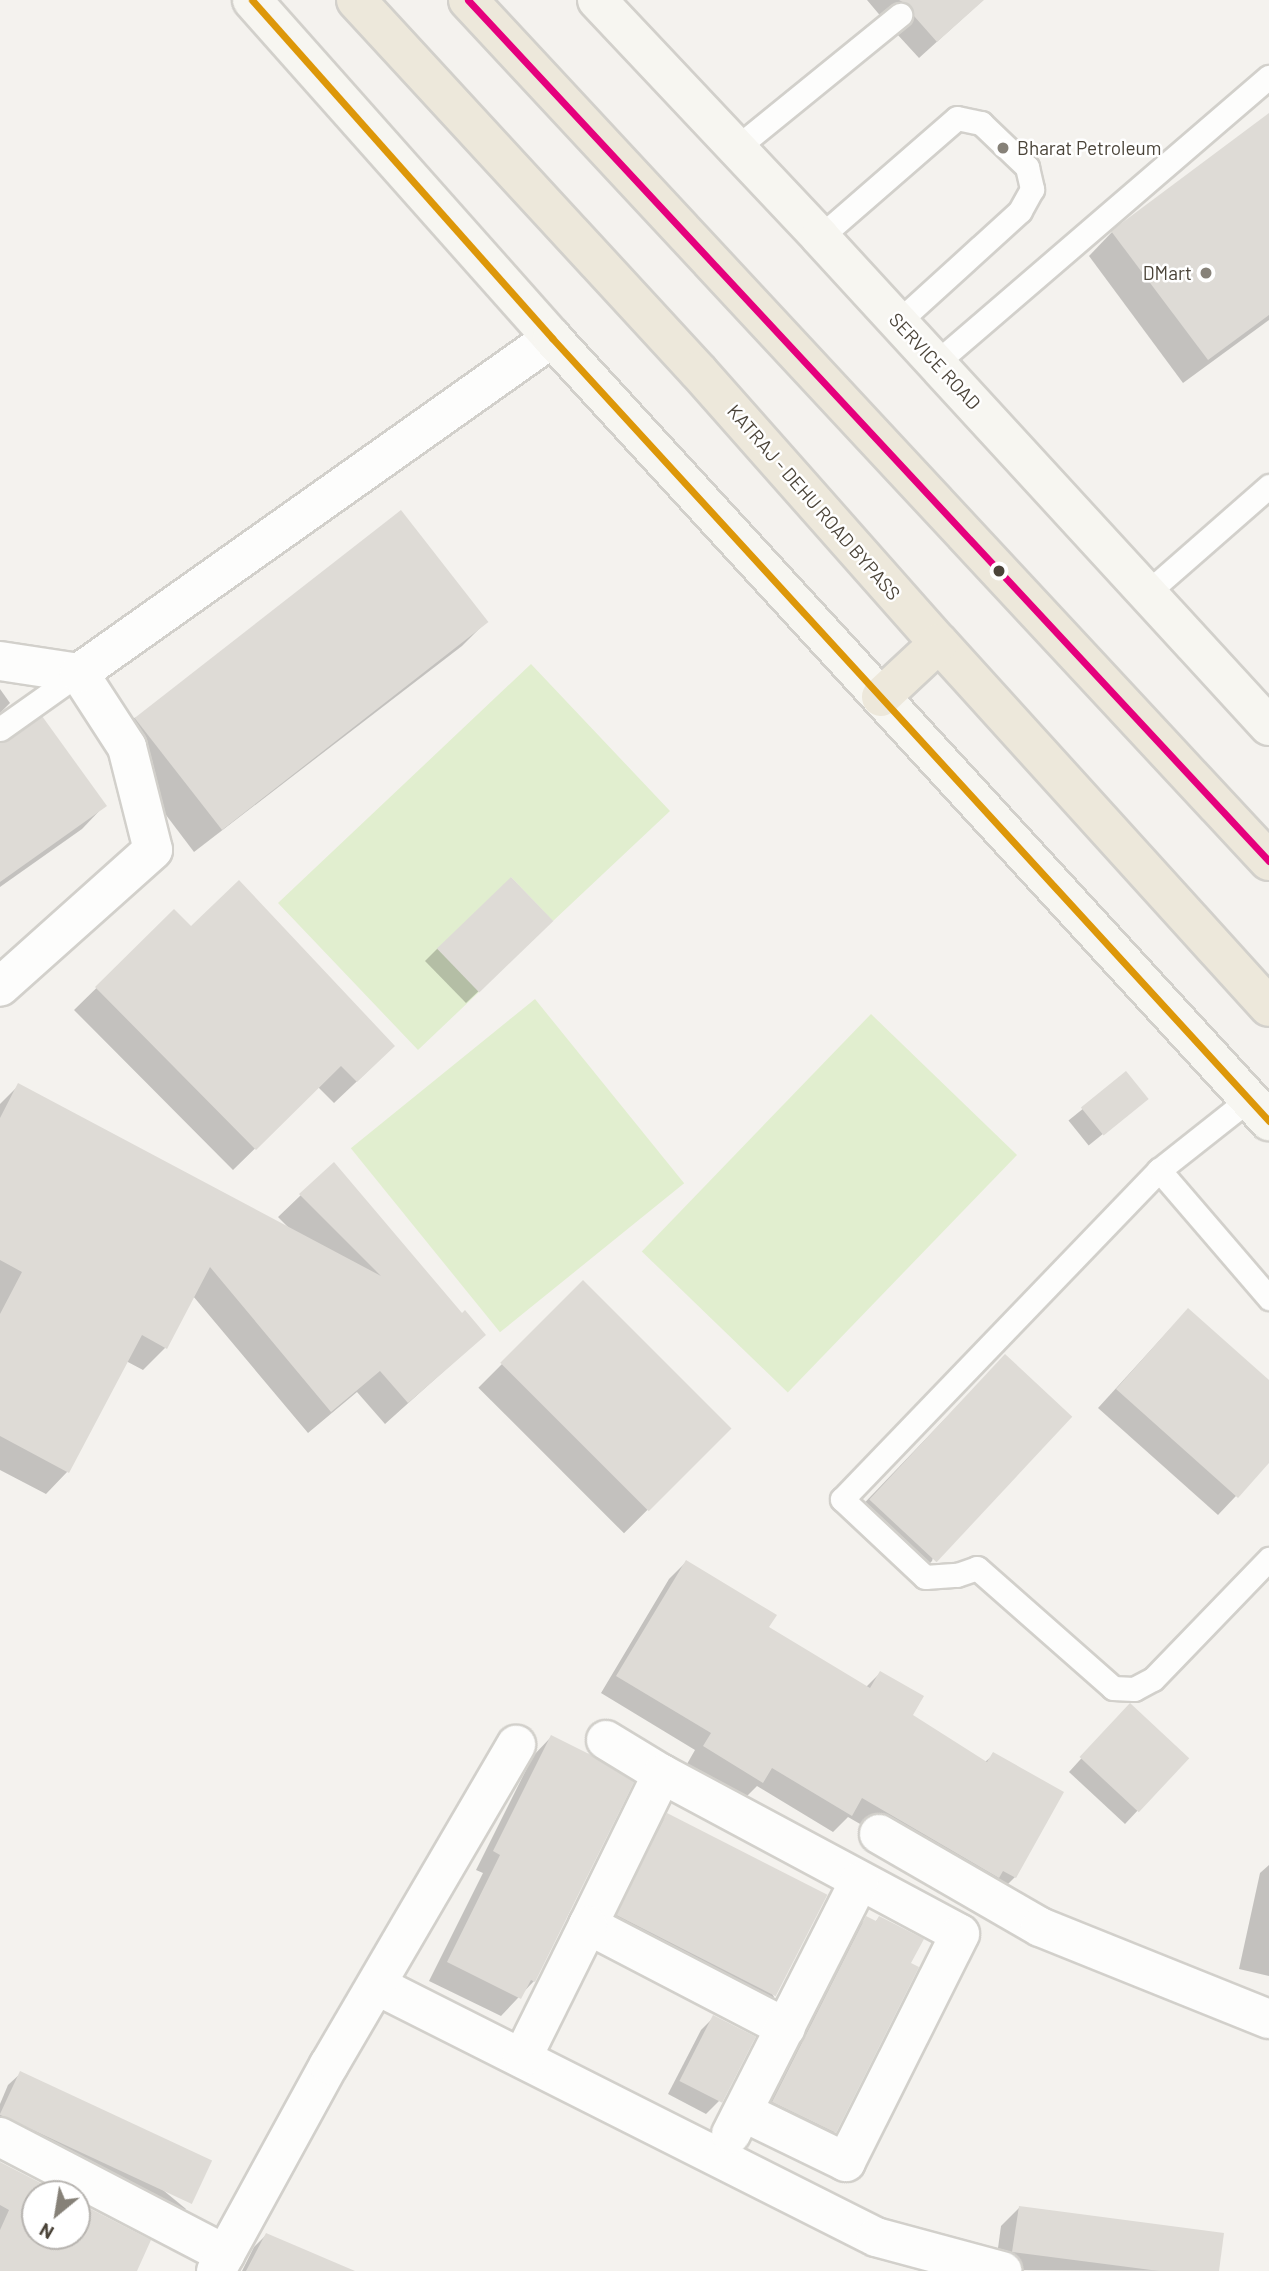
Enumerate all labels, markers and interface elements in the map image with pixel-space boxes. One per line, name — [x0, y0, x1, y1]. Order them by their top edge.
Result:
place label: Bharat Petroleum — [1017, 137, 1161, 159]
marker: Bharat Petroleum — [995, 140, 1011, 156]
place label: DMart — [1143, 262, 1192, 284]
marker: DMart — [1198, 265, 1214, 281]
street label: SERVICE ROAD — [884, 308, 986, 414]
street label: KATRAJ - DEHU ROAD BYPASS — [723, 400, 905, 604]
unlabelled marker — [992, 564, 1006, 578]
north arrow — [21, 2180, 91, 2250]
text: N — [35, 2219, 57, 2245]

